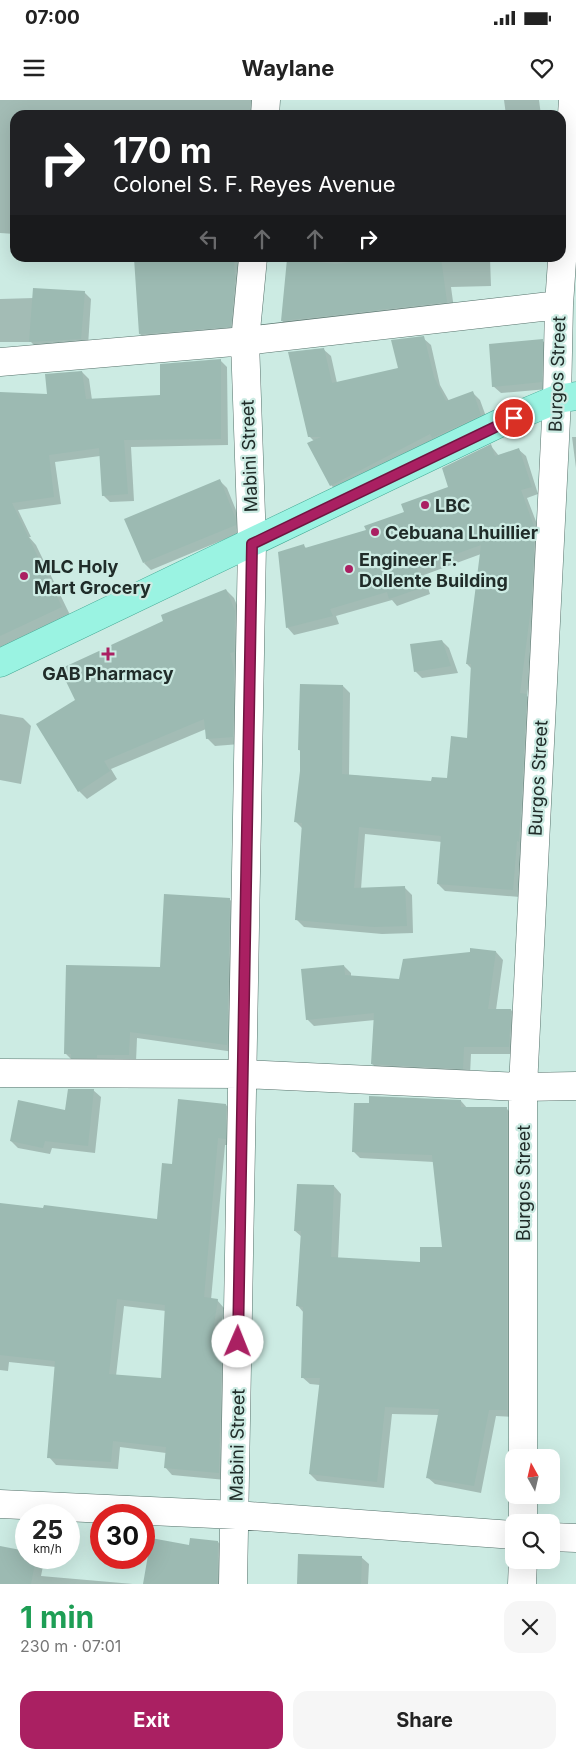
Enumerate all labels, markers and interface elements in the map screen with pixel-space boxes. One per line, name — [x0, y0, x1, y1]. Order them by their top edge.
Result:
text: 07:00 — [25, 6, 80, 29]
icon: menu — [20, 54, 48, 82]
icon: heart — [528, 54, 556, 82]
text: Waylane — [242, 55, 334, 81]
text: 170 m — [113, 129, 212, 171]
icon: right — [30, 130, 95, 195]
text: Colonel S. F. Reyes Avenue — [113, 171, 396, 197]
icon: left — [195, 225, 223, 253]
icon: ahead — [248, 225, 276, 253]
icon: ahead — [301, 225, 329, 253]
icon: right — [354, 225, 382, 253]
street label: Burgos Street — [544, 316, 570, 432]
pin — [493, 397, 535, 439]
street label: Mabini Street — [237, 399, 261, 513]
icon: arrive — [500, 404, 528, 432]
place label: LBC — [435, 495, 470, 516]
marker: LBC — [419, 499, 431, 511]
place label: Cebuana Lhuillier — [385, 522, 538, 543]
marker: Cebuana Lhuillier — [369, 526, 381, 538]
place label: Engineer F. Dollente Building — [359, 549, 508, 591]
place label: MLC Holy Mart Grocery — [34, 556, 151, 598]
marker: Engineer F. Dollente Building — [343, 563, 355, 575]
marker: MLC Holy Mart Grocery — [18, 570, 30, 582]
marker: GAB Pharmacy — [102, 648, 114, 660]
place label: GAB Pharmacy — [42, 663, 174, 684]
street label: Burgos Street — [524, 719, 552, 837]
street label: Burgos Street — [513, 1125, 534, 1241]
position arrow — [211, 1315, 263, 1367]
street label: Mabini Street — [226, 1388, 248, 1501]
north arrow — [505, 1449, 560, 1504]
map controls — [505, 1449, 560, 1569]
speed limit sign: 30 — [90, 1504, 155, 1569]
button: search — [505, 1514, 560, 1569]
text: 25 — [32, 1515, 63, 1545]
text: km/h — [33, 1541, 62, 1556]
text: 1 min — [20, 1599, 94, 1635]
button: close — [504, 1601, 556, 1653]
text: 230 m · 07:01 — [20, 1636, 121, 1656]
button: Exit — [20, 1691, 283, 1749]
button: Share — [293, 1691, 556, 1749]

